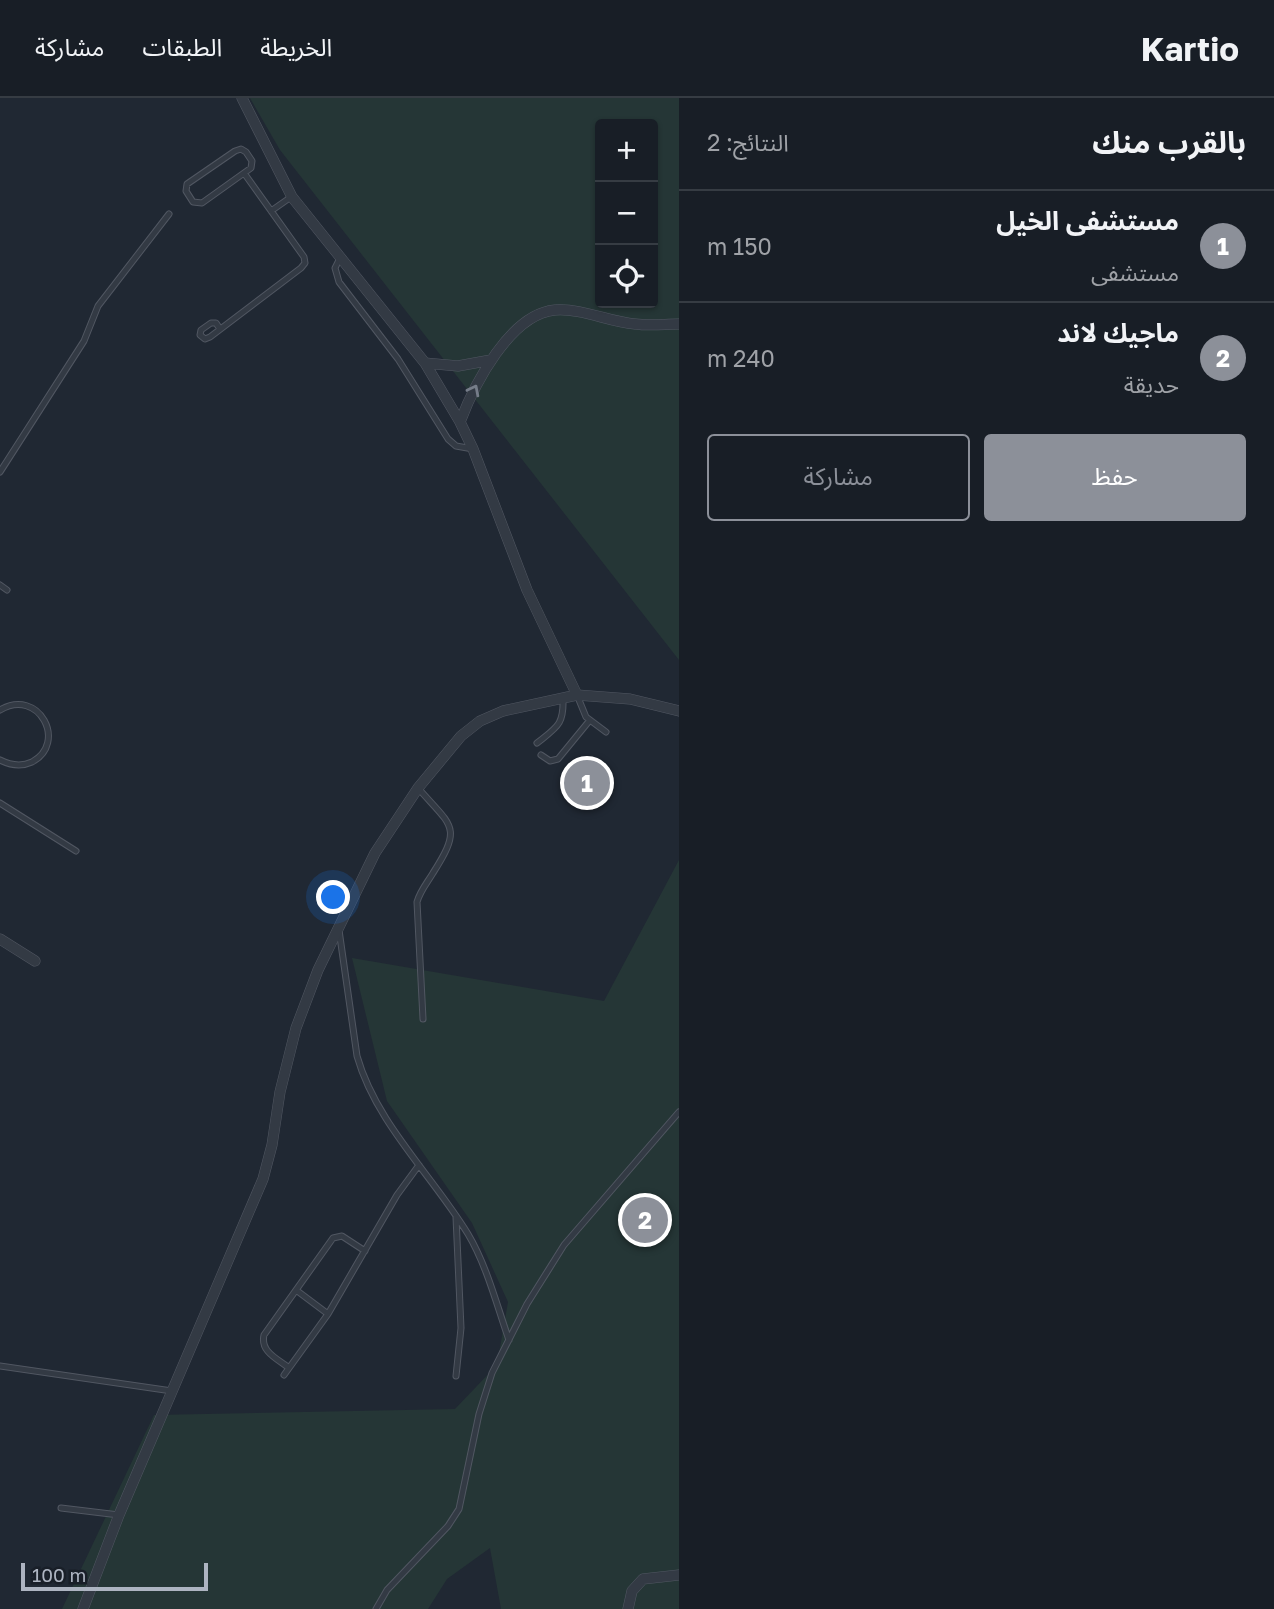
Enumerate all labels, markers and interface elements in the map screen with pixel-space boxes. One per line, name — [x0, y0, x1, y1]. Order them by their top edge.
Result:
text: Kartio — [1141, 29, 1239, 68]
text: مشاركة — [35, 32, 104, 61]
text: الطبقات — [142, 32, 222, 61]
text: الخريطة — [260, 32, 332, 61]
map controls — [595, 119, 658, 308]
button: + — [595, 119, 658, 182]
text: بالقرب منك — [1092, 124, 1246, 160]
text: النتائج: 2 — [707, 128, 789, 156]
button: − — [595, 182, 658, 245]
text: مستشفى الخيل — [996, 205, 1179, 236]
text: 150 m — [707, 232, 772, 260]
text: 1 — [1217, 232, 1229, 260]
button: locate — [595, 245, 658, 308]
text: مستشفى — [1091, 258, 1179, 286]
text: ماجيك لاند — [1057, 317, 1179, 348]
text: 240 m — [707, 344, 775, 372]
text: 2 — [1216, 344, 1230, 372]
text: حديقة — [1124, 370, 1179, 398]
one-way arrow — [465, 385, 479, 397]
button: مشاركة — [707, 434, 970, 521]
button: حفظ — [984, 434, 1246, 521]
pin: 1 — [564, 757, 610, 809]
your location — [316, 880, 350, 914]
pin: 2 — [622, 1194, 668, 1246]
scale bar — [21, 1560, 208, 1592]
text: 100 m — [32, 1563, 86, 1586]

